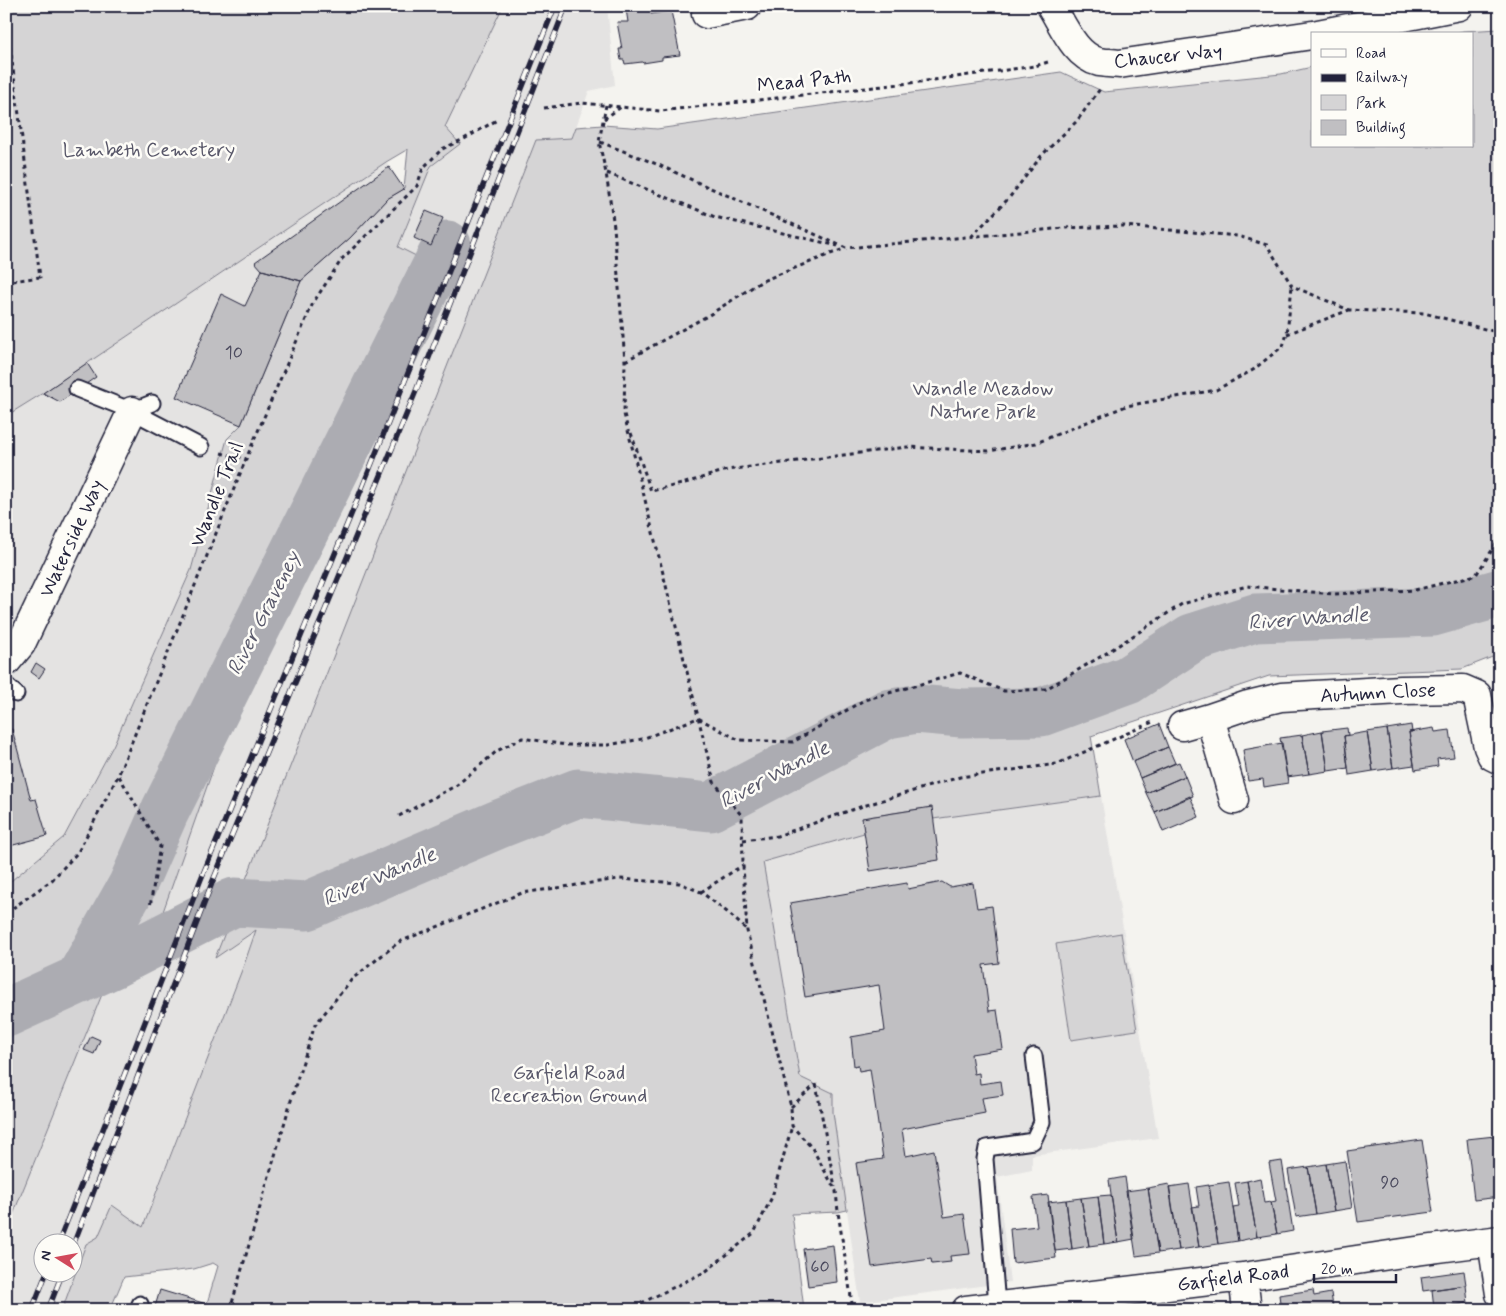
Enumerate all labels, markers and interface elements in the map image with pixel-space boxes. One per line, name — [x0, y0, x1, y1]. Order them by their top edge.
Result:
legend — [1311, 32, 1474, 148]
street label: Chaucer Way — [1112, 37, 1224, 76]
text: Road — [1356, 44, 1386, 64]
street label: Mead Path — [756, 63, 853, 100]
text: Railway — [1356, 68, 1408, 88]
text: Park — [1356, 94, 1386, 114]
text: Building — [1356, 118, 1406, 139]
park label: Lambeth Cemetery — [63, 137, 235, 164]
house number: 10 — [225, 341, 243, 365]
park label: Wandle Meadow Nature Park — [913, 376, 1054, 426]
street label: Wandle Trail — [184, 438, 251, 551]
street label: Waterside Way — [33, 475, 111, 602]
water label: River Graveney — [221, 546, 308, 680]
water label: River Wandle — [1247, 601, 1370, 637]
street label: Autumn Close — [1319, 677, 1437, 710]
water label: River Wandle — [715, 734, 835, 815]
water label: River Wandle — [319, 840, 441, 913]
park label: Garfield Road Recreation Ground — [491, 1060, 647, 1110]
house number: 90 — [1380, 1171, 1400, 1195]
north arrow — [32, 1234, 82, 1284]
text: N — [36, 1249, 56, 1262]
scale bar — [1314, 1251, 1396, 1283]
house number: 60 — [810, 1255, 830, 1279]
street label: Garfield Road — [1176, 1258, 1291, 1299]
text: 20 m — [1321, 1260, 1353, 1280]

